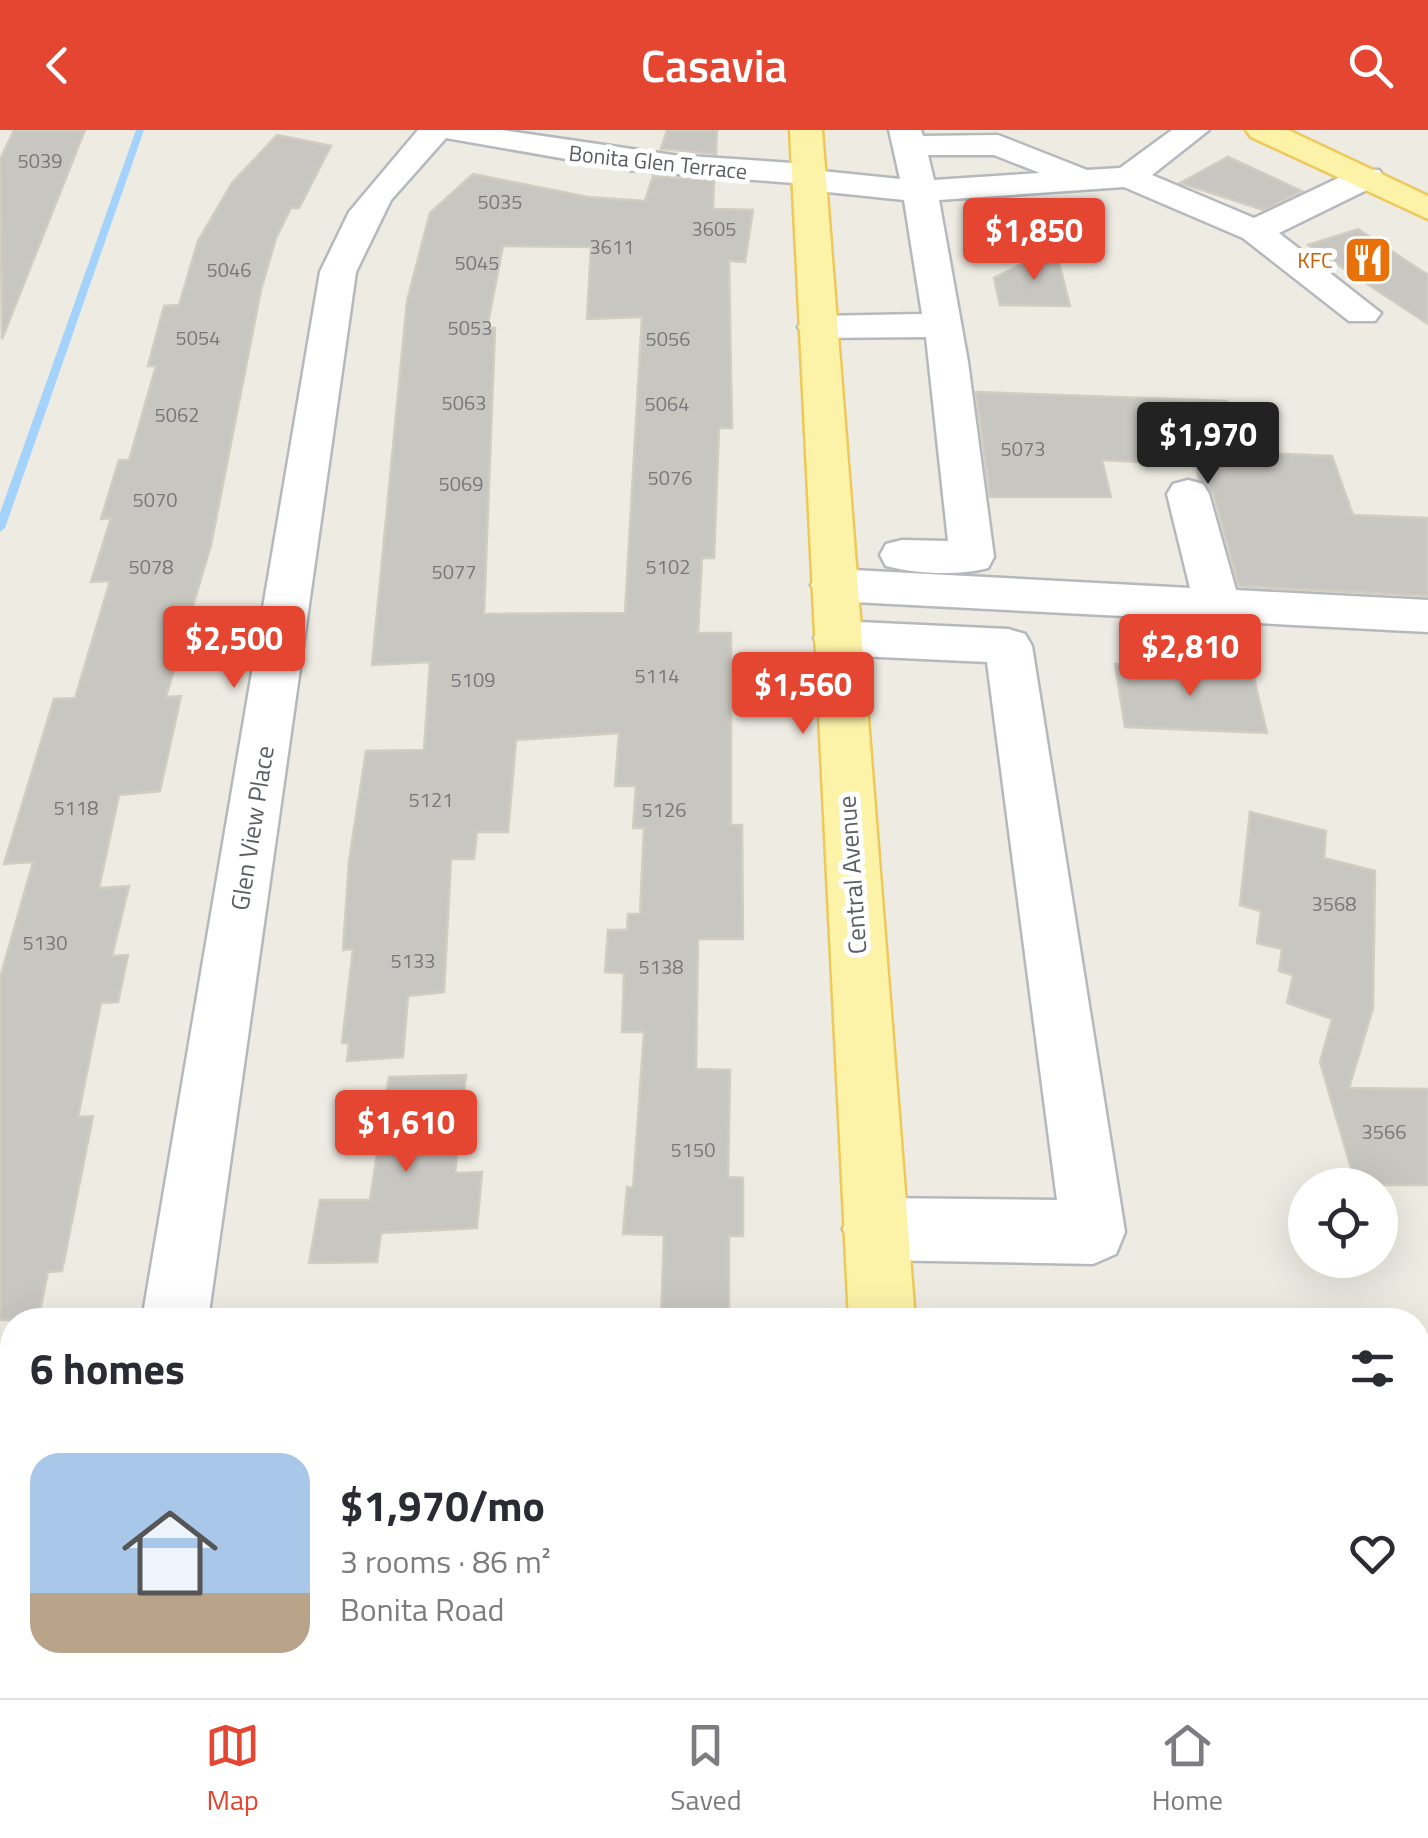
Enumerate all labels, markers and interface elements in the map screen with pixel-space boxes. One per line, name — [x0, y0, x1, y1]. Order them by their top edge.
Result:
text: Casavia — [641, 31, 787, 99]
icon: back — [30, 38, 85, 93]
icon: search — [1343, 38, 1398, 93]
street label: Bonita Glen Terrace — [567, 136, 749, 188]
house number: 5039 — [18, 145, 62, 176]
house number: 5035 — [478, 186, 522, 217]
pin: $1,850 — [953, 198, 1115, 283]
text: $1,850 — [985, 206, 1083, 254]
house number: 3605 — [692, 213, 736, 244]
house number: 3611 — [590, 231, 634, 262]
restaurant icon: KFC — [1342, 234, 1394, 286]
place label: KFC — [1297, 243, 1333, 277]
house number: 5045 — [455, 247, 499, 278]
house number: 5046 — [207, 254, 251, 285]
house number: 5053 — [448, 312, 492, 343]
house number: 5054 — [176, 322, 220, 353]
house number: 5056 — [646, 323, 690, 354]
house number: 5063 — [442, 387, 486, 418]
house number: 5064 — [645, 388, 689, 419]
house number: 5062 — [155, 399, 199, 430]
pin: $1,970 — [1127, 402, 1289, 487]
text: $1,970 — [1159, 410, 1257, 458]
house number: 5073 — [1001, 433, 1045, 464]
house number: 5076 — [648, 462, 692, 493]
house number: 5069 — [439, 468, 483, 499]
house number: 5070 — [133, 484, 177, 515]
house number: 5078 — [129, 551, 173, 582]
house number: 5102 — [646, 551, 690, 582]
house number: 5077 — [432, 556, 476, 587]
pin: $2,500 — [153, 606, 315, 691]
text: $2,500 — [185, 614, 283, 662]
pin: $2,810 — [1109, 614, 1271, 699]
text: $2,810 — [1141, 622, 1239, 670]
pin: $1,560 — [722, 652, 884, 737]
house number: 5114 — [635, 660, 679, 691]
text: $1,560 — [754, 660, 852, 708]
house number: 5109 — [451, 664, 495, 695]
street label: Glen View Place — [220, 743, 284, 913]
house number: 5121 — [409, 784, 453, 815]
house number: 5118 — [54, 792, 98, 823]
house number: 5126 — [642, 794, 686, 825]
street label: Central Avenue — [828, 794, 876, 956]
house number: 3568 — [1312, 888, 1356, 919]
house number: 5130 — [23, 927, 67, 958]
house number: 5133 — [391, 945, 435, 976]
house number: 5138 — [639, 951, 683, 982]
pin: $1,610 — [325, 1090, 487, 1175]
text: $1,610 — [357, 1098, 455, 1146]
house number: 3566 — [1362, 1116, 1406, 1147]
house number: 5150 — [671, 1134, 715, 1165]
map controls — [1288, 1168, 1398, 1278]
button: locate — [1288, 1168, 1398, 1278]
text: 6 homes — [30, 1336, 185, 1400]
icon: filters — [1345, 1341, 1400, 1396]
text: $1,970/mo — [340, 1473, 545, 1537]
icon: home — [110, 1493, 230, 1613]
icon: heart — [1345, 1526, 1400, 1581]
text: 3 rooms · 86 m² — [340, 1537, 551, 1585]
text: Bonita Road — [340, 1585, 504, 1633]
tab: Map — [205, 1718, 260, 1821]
tab: Saved — [670, 1718, 742, 1821]
tab: Home — [1152, 1718, 1223, 1821]

